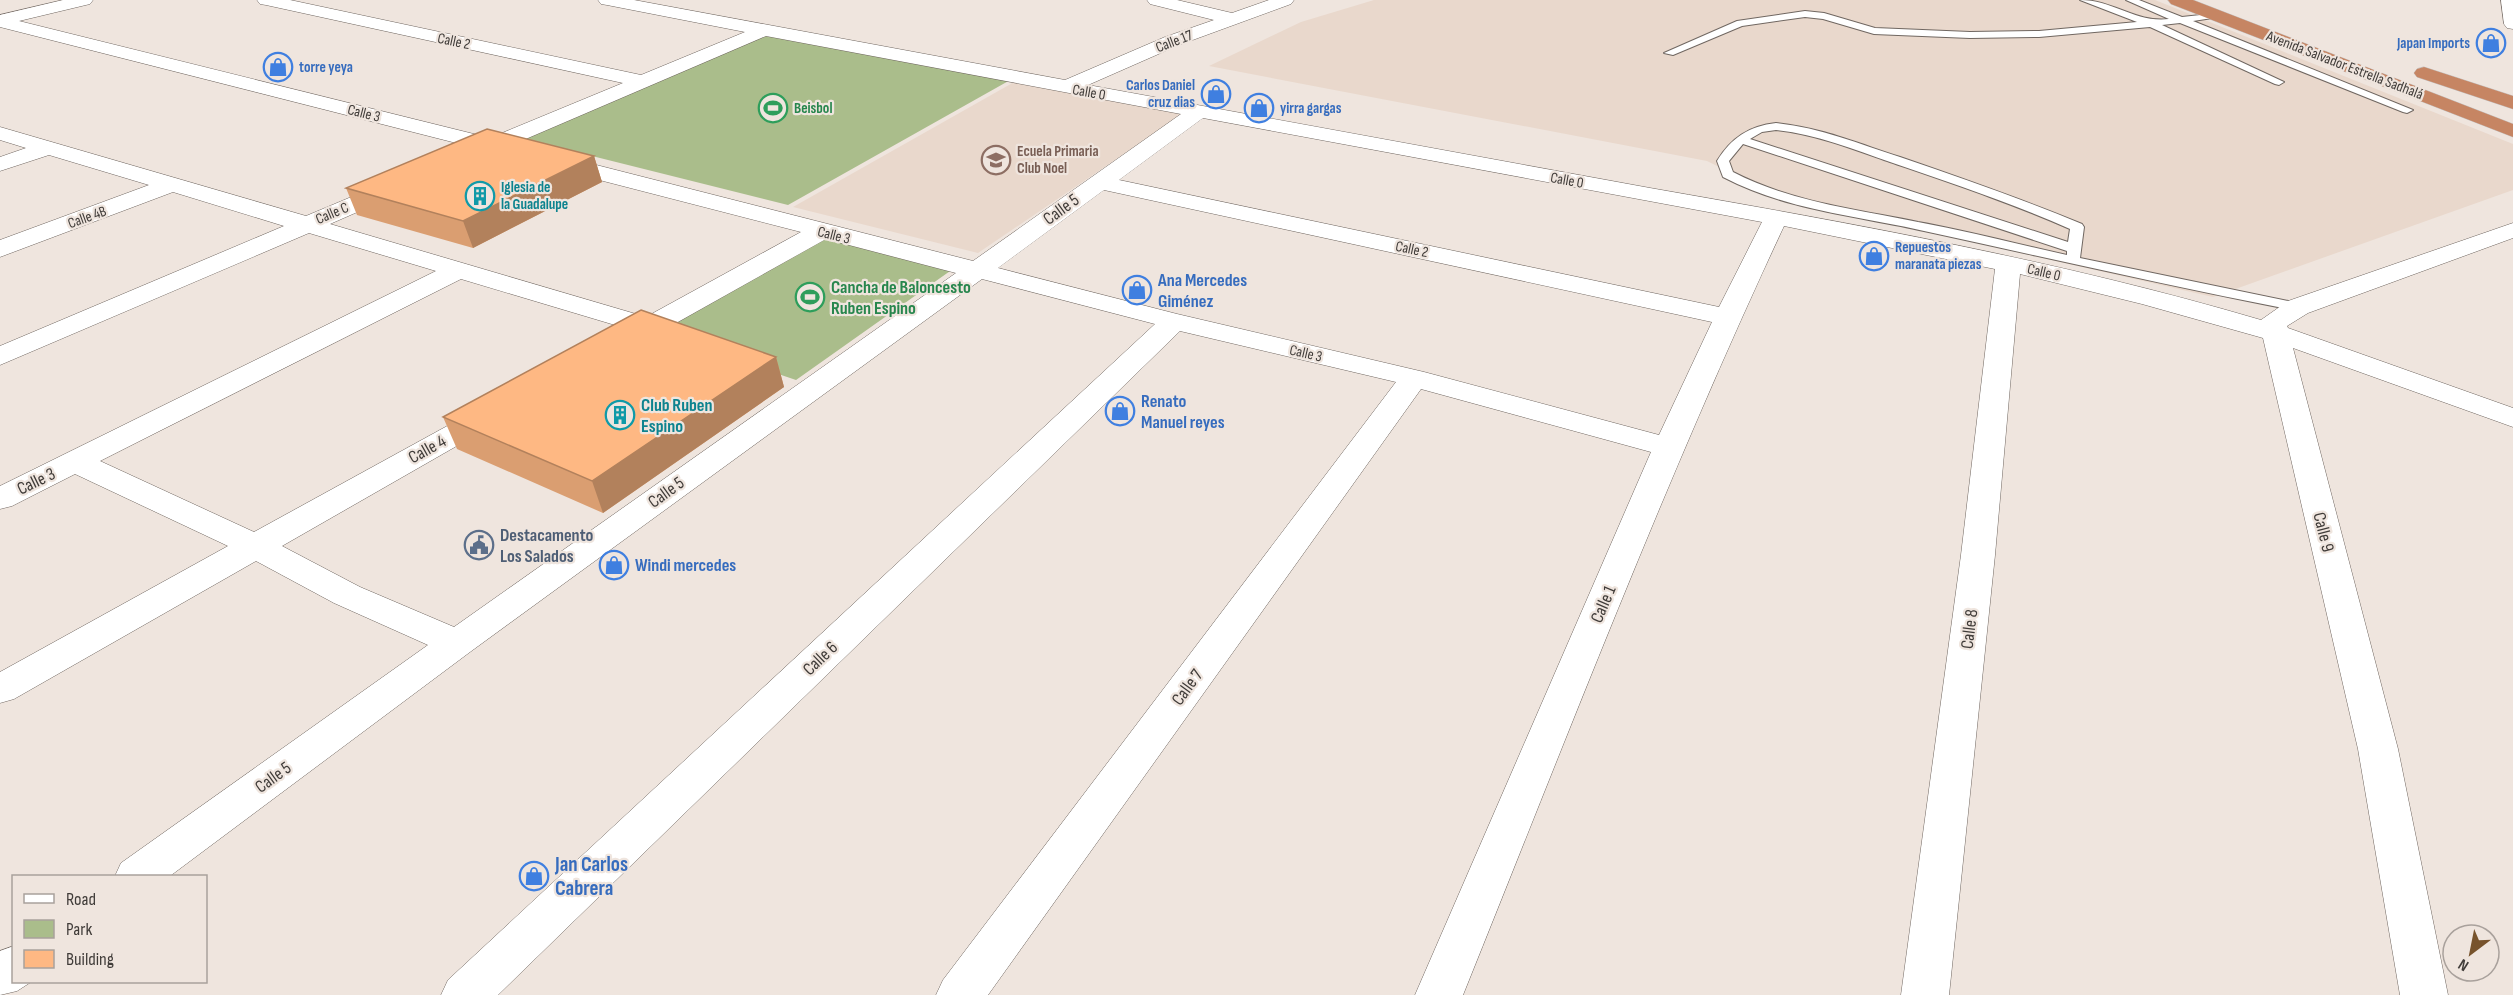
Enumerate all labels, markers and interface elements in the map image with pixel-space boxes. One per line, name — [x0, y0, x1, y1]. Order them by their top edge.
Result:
street label: Calle 17 — [1153, 26, 1195, 57]
street label: Avenida Salvador Estrella Sadhalá — [2263, 26, 2426, 104]
shop icon: Japan Imports — [2475, 27, 2507, 59]
street label: Calle 2 — [436, 29, 472, 54]
place label: Japan Imports — [2396, 34, 2470, 53]
shop icon: torre yeya — [262, 51, 294, 83]
place label: torre yeya — [299, 58, 353, 77]
place label: Carlos Daniel cruz dias — [1126, 76, 1195, 112]
shop icon: Carlos Daniel cruz dias — [1200, 78, 1232, 110]
street label: Calle 0 — [1071, 80, 1107, 105]
sports icon: Beisbol — [757, 92, 789, 124]
shop icon: yirra gargas — [1243, 92, 1275, 124]
place label: Beisbol — [794, 99, 832, 118]
place label: yirra gargas — [1280, 99, 1342, 118]
street label: Calle 3 — [346, 100, 382, 127]
place label: Ecuela Primaria Club Noel — [1017, 142, 1099, 178]
school or university icon: Ecuela Primaria Club Noel — [980, 144, 1012, 176]
street label: Calle 0 — [1549, 168, 1585, 193]
place label: Iglesia de la Guadalupe — [501, 178, 568, 214]
building icon: Iglesia de la Guadalupe — [464, 180, 496, 212]
street label: Calle 5 — [1039, 189, 1083, 229]
street label: Calle C — [313, 198, 352, 229]
street label: Calle 4B — [65, 202, 109, 233]
street label: Calle 3 — [816, 222, 852, 249]
street label: Calle 2 — [1394, 237, 1430, 262]
place label: Repuestos maranata piezas — [1895, 238, 1982, 274]
shop icon: Repuestos maranata piezas — [1858, 240, 1890, 272]
street label: Calle 0 — [2025, 259, 2062, 286]
place label: Ana Mercedes Giménez — [1157, 270, 1247, 312]
shop icon: Ana Mercedes Giménez — [1121, 274, 1153, 306]
place label: Cancha de Baloncesto Ruben Espino — [831, 277, 971, 319]
sports icon: Cancha de Baloncesto Ruben Espino — [794, 281, 826, 313]
street label: Calle 3 — [1288, 341, 1324, 366]
place label: Renato Manuel reyes — [1141, 391, 1225, 433]
place label: Club Ruben Espino — [641, 395, 713, 437]
shop icon: Renato Manuel reyes — [1104, 395, 1136, 427]
building icon: Club Ruben Espino — [604, 399, 636, 431]
street label: Calle 4 — [405, 430, 450, 468]
street label: Calle 3 — [14, 463, 59, 500]
street label: Calle 5 — [644, 472, 688, 512]
street label: Calle 9 — [2308, 510, 2339, 554]
place label: Destacamento Los Salados — [500, 525, 594, 567]
public building icon: Destacamento Los Salados — [463, 529, 495, 561]
shop icon: Windi mercedes — [598, 549, 630, 581]
place label: Windi mercedes — [635, 555, 736, 576]
street label: Calle 1 — [1586, 582, 1621, 626]
street label: Calle 8 — [1957, 608, 1982, 650]
street label: Calle 6 — [799, 637, 842, 680]
street label: Calle 7 — [1167, 665, 1208, 709]
street label: Calle 5 — [251, 757, 295, 797]
place label: Jan Carlos Cabrera — [554, 852, 628, 901]
shop icon: Jan Carlos Cabrera — [518, 860, 550, 892]
legend — [12, 875, 207, 983]
text: Road — [66, 889, 96, 910]
text: Park — [66, 919, 92, 940]
north arrow — [2441, 923, 2501, 983]
text: Building — [66, 949, 114, 970]
text: N — [2455, 954, 2473, 975]

